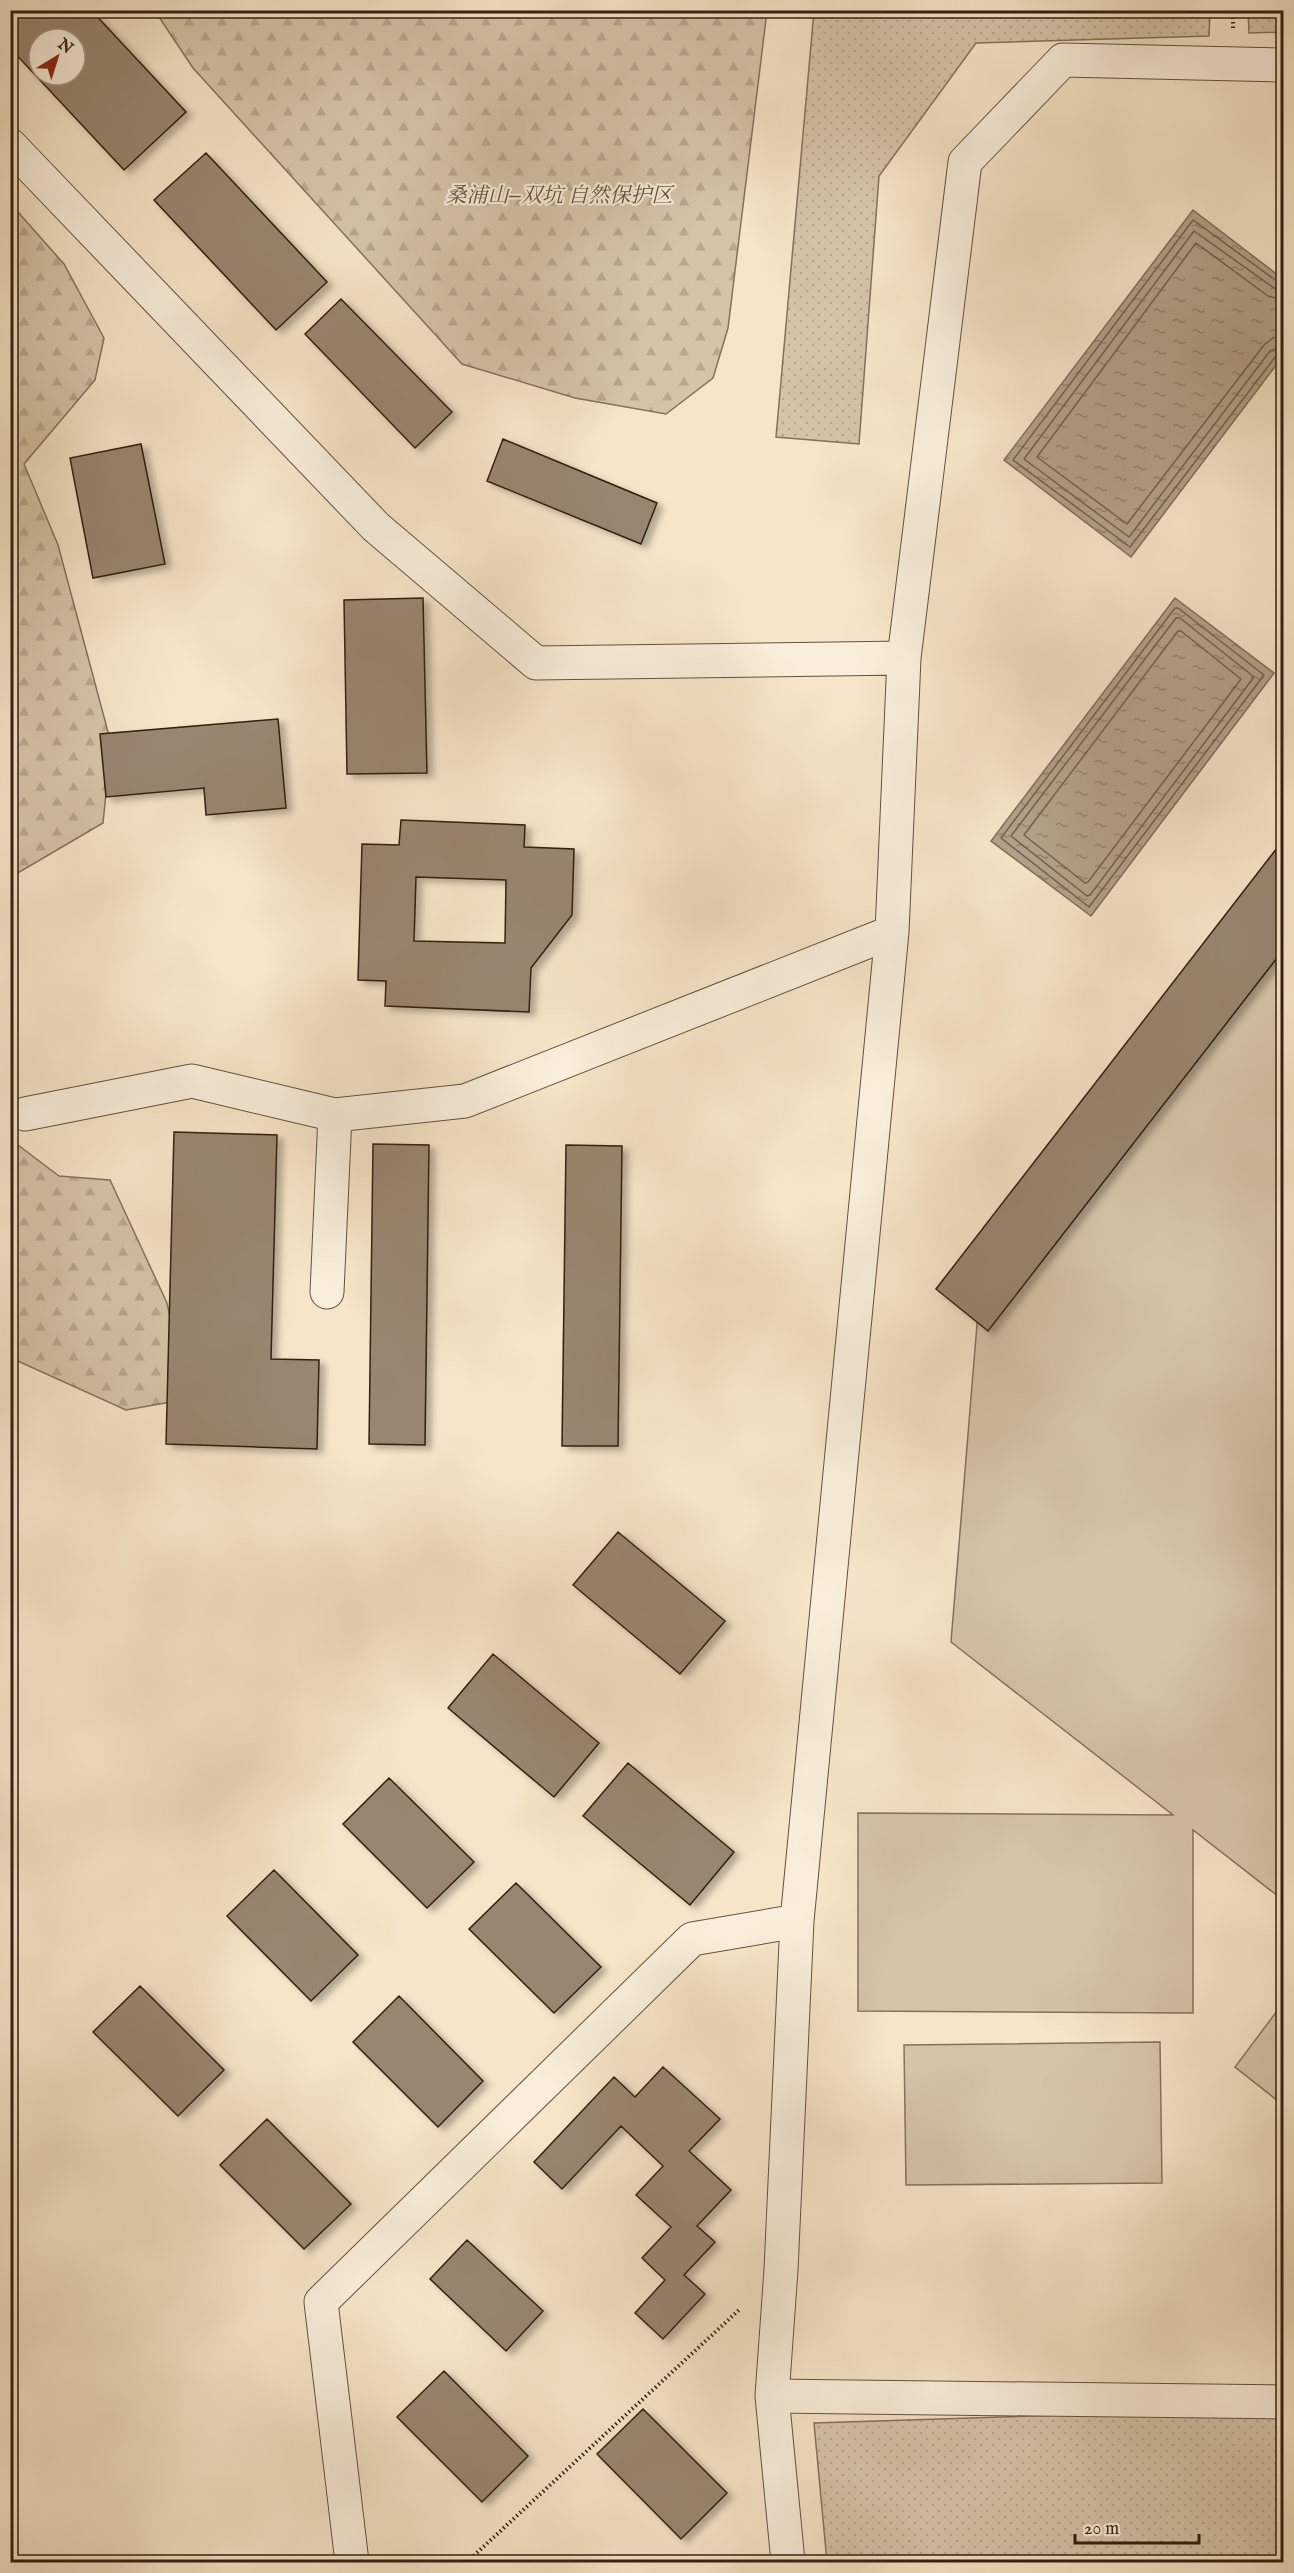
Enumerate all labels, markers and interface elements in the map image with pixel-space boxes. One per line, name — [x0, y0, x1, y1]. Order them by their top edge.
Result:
north arrow — [27, 27, 87, 87]
text: N — [53, 34, 77, 59]
park label: 桑浦山—双坑 自然保护区 — [446, 183, 675, 210]
scale bar — [1075, 2507, 1200, 2545]
text: 20 m — [1084, 2518, 1119, 2541]

